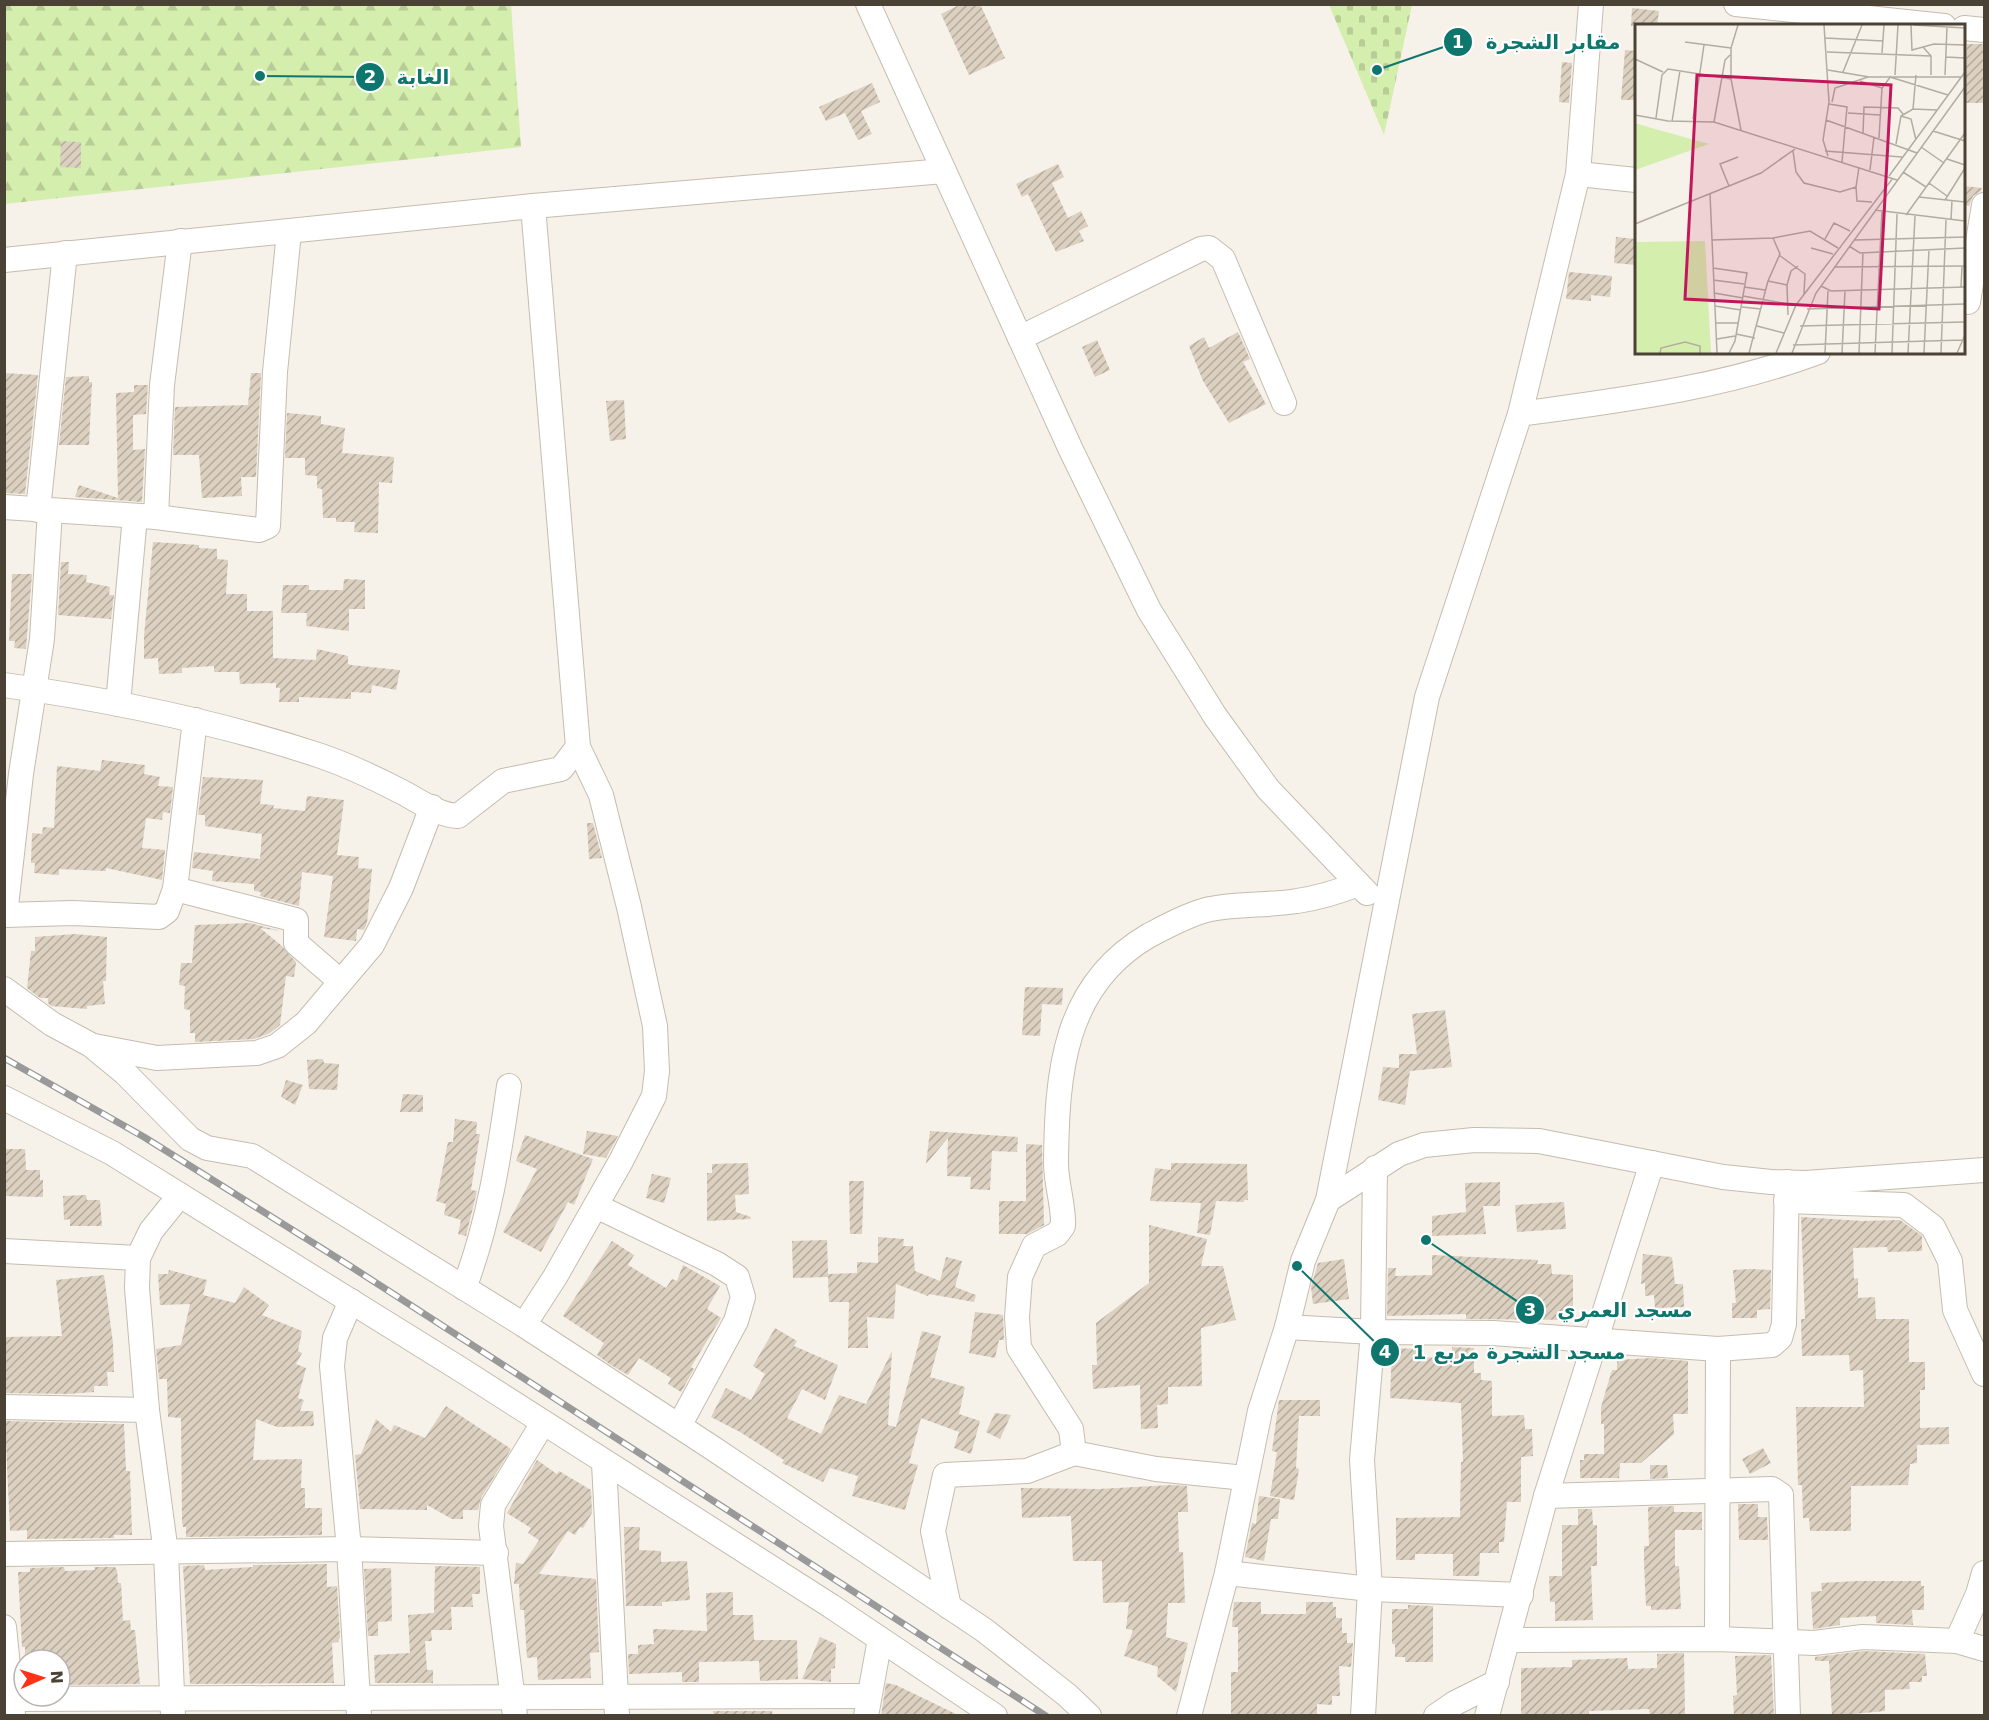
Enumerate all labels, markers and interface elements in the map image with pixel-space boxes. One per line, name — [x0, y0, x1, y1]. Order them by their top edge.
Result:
callout: مقابر الشجرة — [1443, 23, 1632, 61]
inset map — [1635, 24, 1965, 354]
text: مقابر الشجرة — [1486, 30, 1620, 54]
text: 1 — [1452, 31, 1464, 52]
callout: الغابة — [355, 58, 461, 96]
text: الغابة — [397, 65, 449, 89]
text: 2 — [364, 66, 376, 87]
callout: مسجد العمري — [1515, 1291, 1705, 1329]
text: مسجد العمري — [1557, 1298, 1693, 1323]
text: 3 — [1524, 1299, 1536, 1320]
callout: مسجد الشجرة مربع 1 — [1370, 1333, 1637, 1371]
text: مسجد الشجرة مربع 1 — [1413, 1340, 1625, 1364]
text: 4 — [1379, 1341, 1391, 1362]
north arrow — [12, 1648, 72, 1708]
text: N — [47, 1670, 66, 1684]

